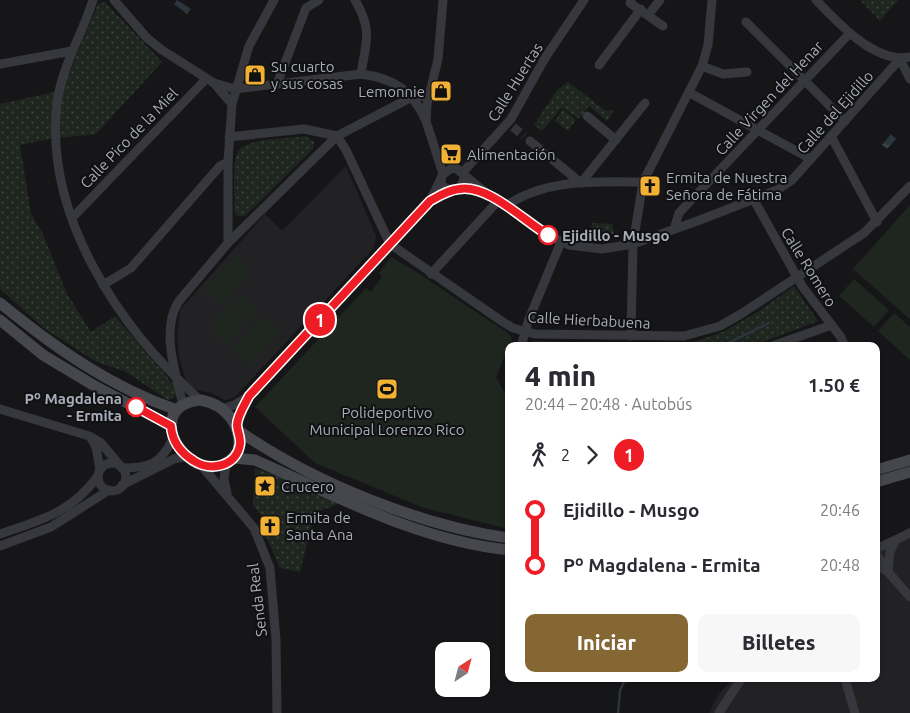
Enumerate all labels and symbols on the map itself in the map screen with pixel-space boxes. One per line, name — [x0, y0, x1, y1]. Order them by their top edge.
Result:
street label: Calle Virgen del Henar — [712, 37, 827, 159]
street label: Calle Huertas — [484, 40, 546, 124]
place label: Su cuarto y sus cosas — [271, 58, 343, 92]
shop icon: Su cuarto y sus cosas — [243, 63, 267, 87]
street label: Calle del Ejidillo — [793, 67, 877, 157]
shop icon: Lemonnie — [429, 79, 453, 103]
place label: Lemonnie — [358, 83, 425, 100]
street label: Calle Pico de la Miel — [77, 84, 181, 192]
supermarket icon: Alimentación — [439, 142, 463, 166]
place label: Alimentación — [467, 146, 556, 163]
place label: Ermita de Nuestra Señora de Fátima — [666, 169, 788, 203]
church icon: Ermita de Nuestra Señora de Fátima — [638, 174, 662, 198]
street label: Calle Romero — [778, 224, 840, 310]
marker: Ejidillo - Musgo — [538, 225, 558, 245]
place label: Ejidillo - Musgo — [562, 227, 670, 244]
line badge: 1 — [304, 304, 336, 336]
street label: Calle Hierbabuena — [527, 308, 651, 332]
sports icon: Polideportivo Municipal Lorenzo Rico — [375, 377, 399, 401]
place label: Pº Magdalena - Ermita — [25, 390, 122, 424]
marker: Pº Magdalena - Ermita — [126, 397, 146, 417]
place label: Polideportivo Municipal Lorenzo Rico — [310, 404, 464, 438]
place icon: Crucero — [253, 474, 277, 498]
place label: Crucero — [281, 478, 334, 495]
place label: Ermita de Santa Ana — [286, 509, 353, 543]
church icon: Ermita de Santa Ana — [258, 514, 282, 538]
street label: Senda Real — [244, 562, 270, 638]
north arrow — [435, 642, 490, 698]

